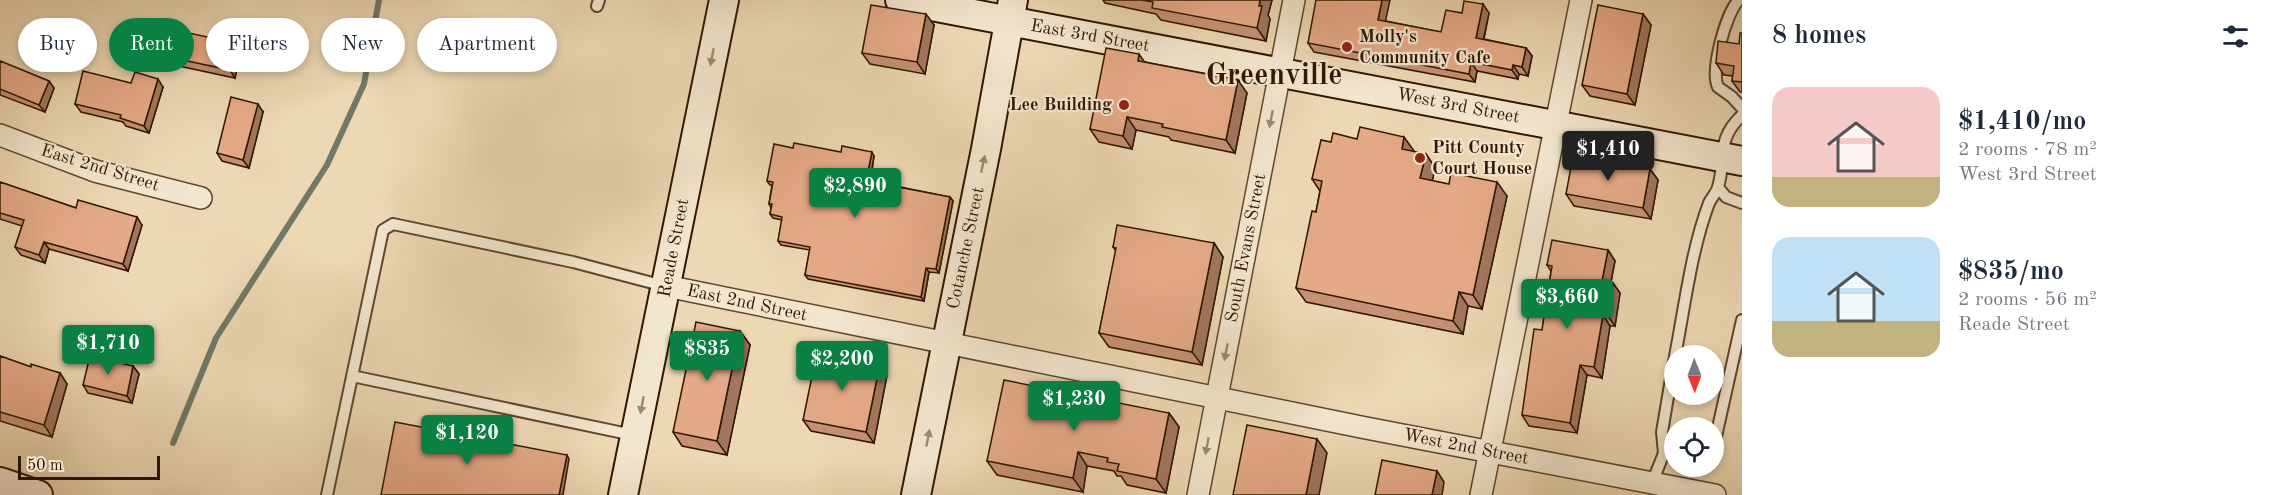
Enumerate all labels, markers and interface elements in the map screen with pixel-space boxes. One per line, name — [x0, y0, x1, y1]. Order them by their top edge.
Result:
street label: East 3rd Street — [1029, 17, 1151, 55]
chip: Buy — [18, 18, 97, 72]
chip: Rent — [109, 18, 194, 72]
chip: Filters — [206, 18, 309, 72]
chip: New — [321, 18, 405, 72]
chip: Apartment — [417, 18, 557, 72]
icon: filters — [2219, 20, 2252, 53]
text: 8 homes — [1772, 23, 1866, 49]
place label: Molly's Community Cafe — [1359, 28, 1491, 67]
marker: Molly's Community Cafe — [1340, 40, 1354, 54]
one-way arrow — [707, 48, 716, 67]
district label: Greenville — [1205, 61, 1343, 91]
street label: West 3rd Street — [1395, 85, 1521, 127]
place label: Lee Building — [1009, 96, 1112, 114]
marker: Lee Building — [1117, 98, 1131, 112]
text: $1,410/mo — [1958, 109, 2086, 135]
one-way arrow — [1266, 110, 1275, 129]
icon: home — [1820, 111, 1892, 183]
pin: $1,410 — [1559, 131, 1657, 182]
place label: Pitt County Court House — [1432, 139, 1532, 178]
text: $1,410 — [1576, 140, 1640, 160]
text: 2 rooms · 78 m² — [1958, 140, 2097, 160]
street label: East 2nd Street — [39, 141, 161, 195]
marker: Pitt County Court House — [1413, 151, 1427, 165]
one-way arrow — [979, 154, 988, 173]
text: West 3rd Street — [1958, 165, 2097, 185]
pin: $2,890 — [806, 168, 904, 219]
street label: South Evans Street — [1223, 172, 1269, 324]
text: $2,890 — [823, 177, 887, 197]
street label: Cotanche Street — [944, 185, 988, 311]
street label: Reade Street — [656, 197, 692, 299]
text: $835/mo — [1958, 259, 2064, 285]
icon: home — [1820, 261, 1892, 333]
pin: $3,660 — [1518, 279, 1616, 330]
street label: East 2nd Street — [685, 281, 809, 325]
text: $3,660 — [1535, 288, 1599, 308]
text: 2 rooms · 56 m² — [1958, 290, 2097, 310]
text: Reade Street — [1958, 315, 2070, 335]
pin: $1,710 — [59, 325, 157, 376]
pin: $835 — [671, 331, 743, 382]
text: $1,710 — [76, 334, 140, 354]
text: $835 — [684, 340, 730, 360]
pin: $2,200 — [793, 341, 891, 392]
one-way arrow — [1221, 343, 1230, 362]
north arrow — [1664, 345, 1724, 405]
map controls — [1664, 345, 1724, 477]
text: $2,200 — [810, 350, 874, 370]
pin: $1,230 — [1025, 381, 1123, 432]
text: $1,230 — [1042, 390, 1106, 410]
one-way arrow — [637, 396, 646, 415]
pin: $1,120 — [418, 415, 516, 466]
button: locate — [1664, 417, 1724, 477]
text: $1,120 — [435, 424, 499, 444]
street label: West 2nd Street — [1402, 426, 1530, 468]
one-way arrow — [924, 428, 933, 447]
one-way arrow — [1202, 437, 1211, 456]
scale bar — [18, 453, 160, 480]
text: 50 m — [27, 458, 63, 474]

